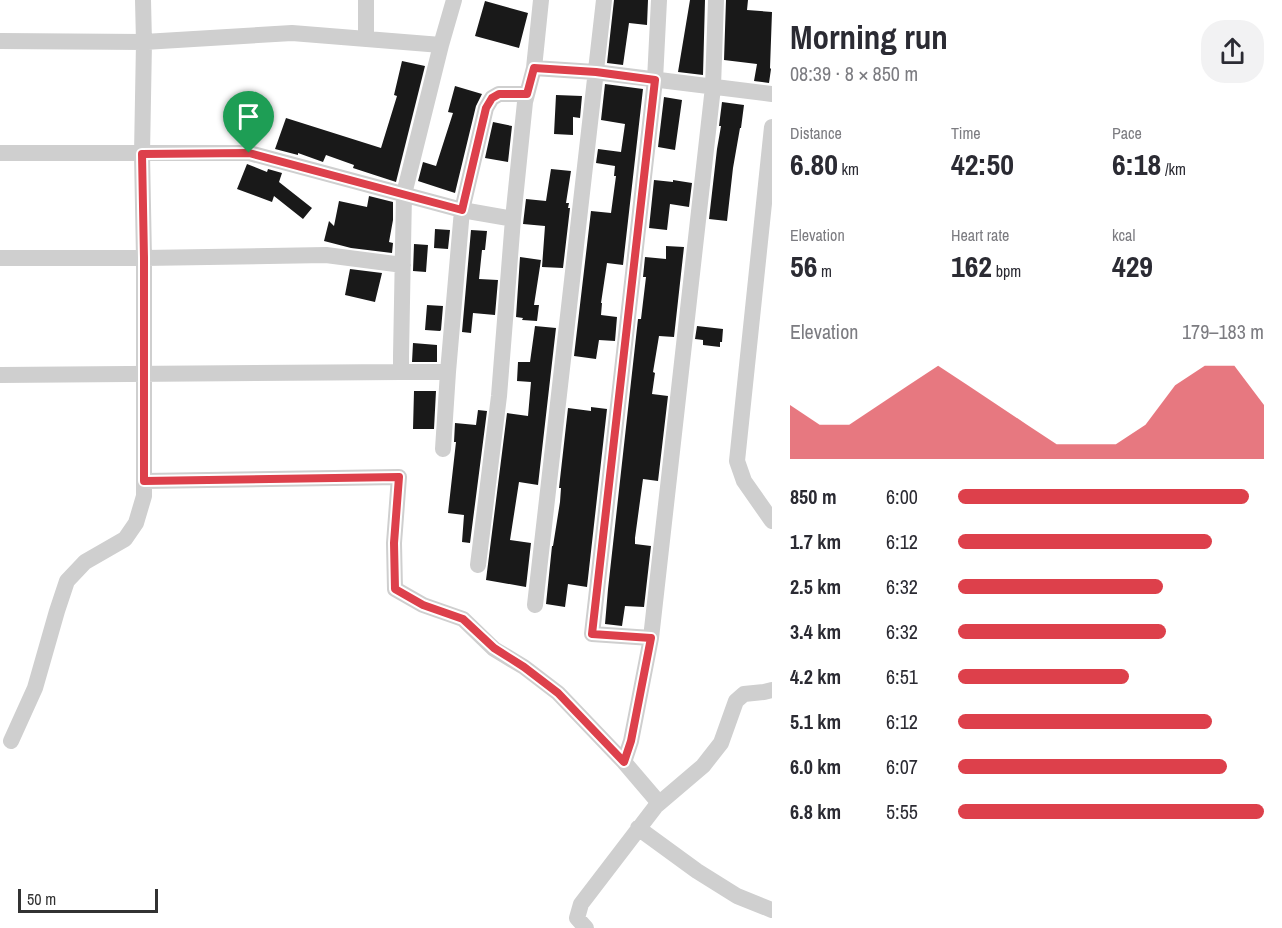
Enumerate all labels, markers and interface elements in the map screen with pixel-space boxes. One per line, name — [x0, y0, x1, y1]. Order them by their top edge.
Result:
text: Morning run — [790, 15, 948, 59]
button: share — [1201, 20, 1264, 83]
text: 08:39 · 8 × 850 m — [790, 60, 918, 87]
pin — [223, 91, 274, 153]
icon: arrive — [232, 100, 265, 133]
text: Distance — [790, 122, 842, 144]
text: Time — [951, 122, 981, 144]
text: Pace — [1112, 122, 1142, 144]
text: 6.80 — [790, 144, 838, 184]
text: 42:50 — [951, 144, 1014, 184]
text: 6:18 — [1112, 144, 1161, 184]
text: km — [838, 158, 859, 180]
text: /km — [1161, 158, 1186, 180]
text: Elevation — [790, 224, 845, 246]
text: Heart rate — [951, 224, 1009, 246]
text: kcal — [1112, 224, 1135, 246]
text: 56 — [790, 246, 817, 286]
text: 162 — [951, 246, 992, 286]
text: 429 — [1112, 246, 1153, 286]
text: m — [817, 260, 832, 282]
text: bpm — [992, 260, 1021, 282]
text: Elevation — [790, 318, 858, 345]
text: 179–183 m — [1182, 318, 1264, 345]
text: 850 m — [790, 483, 837, 510]
text: 6:00 — [886, 483, 918, 510]
text: 1.7 km — [790, 528, 841, 555]
text: 6:12 — [886, 528, 918, 555]
text: 2.5 km — [790, 573, 841, 600]
text: 6:32 — [886, 573, 918, 600]
text: 3.4 km — [790, 618, 841, 645]
text: 6:32 — [886, 618, 918, 645]
text: 4.2 km — [790, 663, 841, 690]
text: 6:51 — [886, 663, 918, 690]
text: 5.1 km — [790, 708, 841, 735]
text: 6:12 — [886, 708, 918, 735]
text: 6.0 km — [790, 753, 841, 780]
text: 6:07 — [886, 753, 918, 780]
text: 6.8 km — [790, 798, 841, 825]
text: 5:55 — [886, 798, 918, 825]
scale bar — [18, 886, 158, 914]
text: 50 m — [27, 888, 56, 910]

